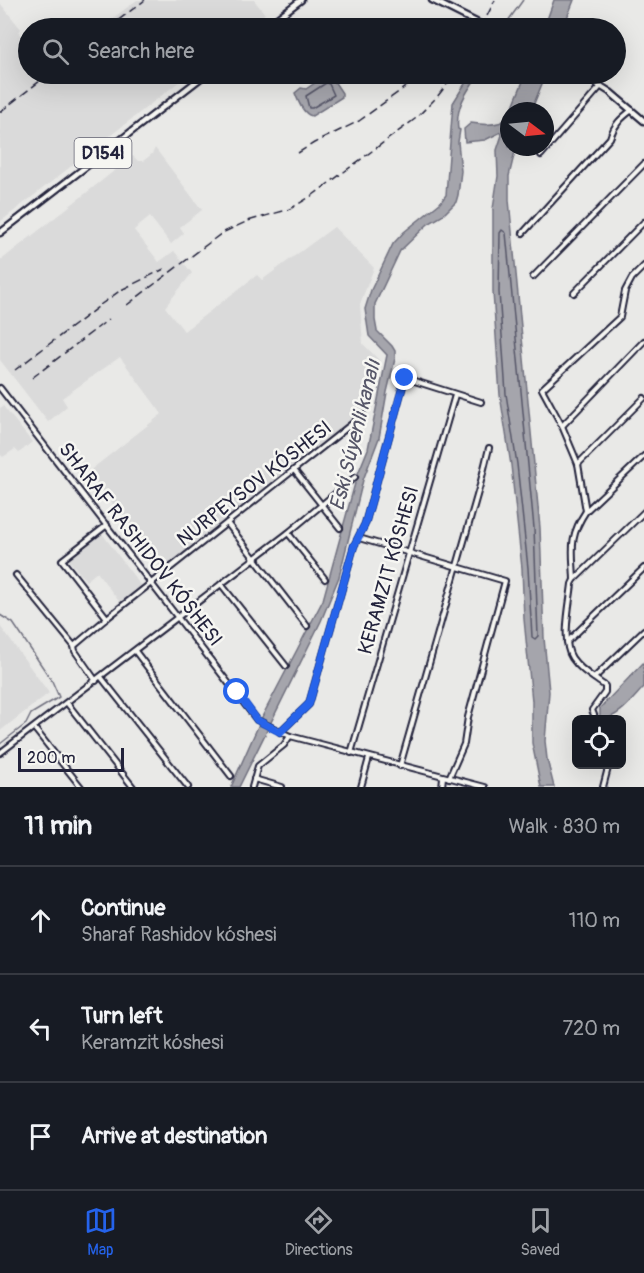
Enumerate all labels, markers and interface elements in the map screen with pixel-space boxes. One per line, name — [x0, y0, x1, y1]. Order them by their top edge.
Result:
search box — [18, 18, 626, 84]
icon: search — [39, 35, 72, 68]
text: Search here — [87, 37, 194, 65]
north arrow — [500, 102, 554, 156]
road number: D154l — [74, 138, 132, 168]
water label: Eski Súyenli kanalı — [324, 356, 388, 513]
route end — [391, 364, 417, 390]
street label: NURPEYSOV KÓSHESI — [172, 415, 337, 552]
street label: SHARAF RASHIDOV KÓSHESI — [53, 437, 228, 651]
street label: KERAMZIT KÓSHESI — [353, 483, 424, 657]
route start — [223, 678, 249, 704]
map controls — [572, 715, 626, 769]
button: locate — [572, 715, 626, 769]
scale bar — [18, 745, 124, 772]
text: 200 m — [27, 748, 75, 768]
text: 11 min — [24, 810, 92, 842]
text: Walk · 830 m — [508, 814, 620, 839]
text: Continue — [81, 894, 165, 922]
icon: ahead — [24, 904, 57, 937]
text: 110 m — [569, 908, 620, 933]
text: Sharaf Rashidov kóshesi — [81, 922, 277, 947]
text: Turn left — [81, 1002, 163, 1030]
icon: left — [24, 1012, 57, 1045]
text: 720 m — [562, 1016, 620, 1041]
text: Keramzit kóshesi — [81, 1030, 223, 1055]
icon: arrive — [24, 1120, 57, 1153]
text: Arrive at destination — [81, 1122, 267, 1150]
tab: Map — [84, 1204, 117, 1260]
tab: Directions — [285, 1204, 353, 1260]
tab: Saved — [520, 1204, 560, 1260]

